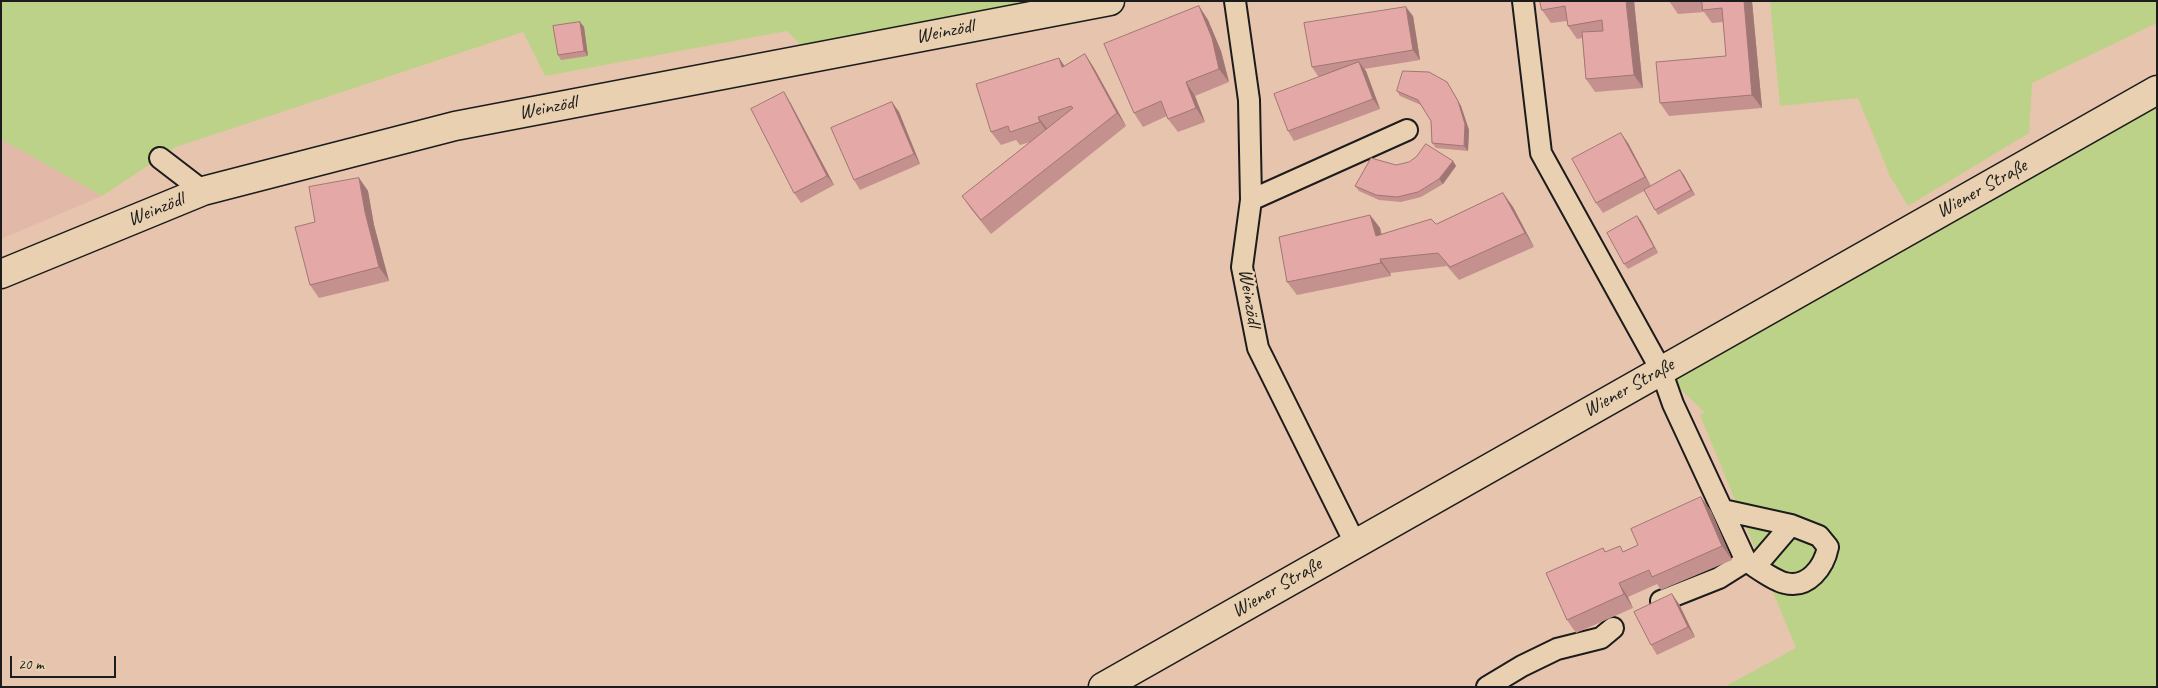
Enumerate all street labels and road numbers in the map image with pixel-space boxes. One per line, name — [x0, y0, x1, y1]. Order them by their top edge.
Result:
street label: Weinzödl — [914, 15, 976, 49]
street label: Weinzödl — [517, 91, 579, 125]
street label: Wiener Straße — [1932, 154, 2032, 224]
street label: Weinzödl — [124, 188, 188, 232]
street label: Weinzödl — [1233, 267, 1265, 329]
street label: Wiener Straße — [1579, 353, 1679, 423]
street label: Wiener Straße — [1228, 553, 1326, 623]

